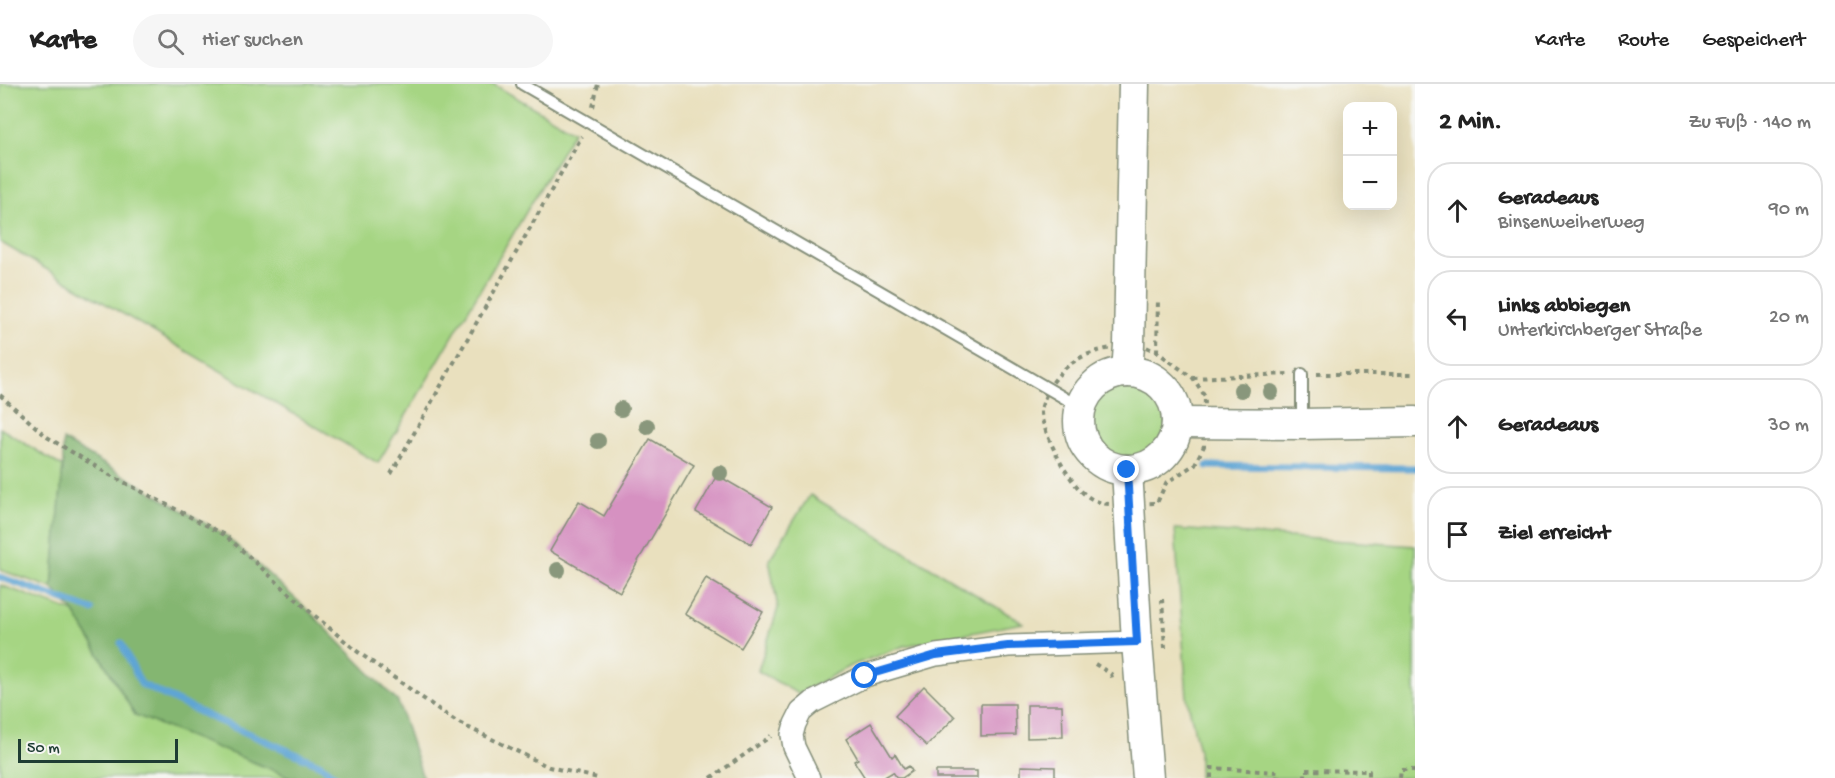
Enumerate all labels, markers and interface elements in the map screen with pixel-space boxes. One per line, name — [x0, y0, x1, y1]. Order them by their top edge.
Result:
search box — [133, 14, 553, 68]
text: Karte — [30, 25, 97, 58]
icon: search — [154, 25, 187, 58]
text: Hier suchen — [202, 28, 303, 54]
text: Karte — [1535, 29, 1585, 54]
text: Route — [1618, 29, 1669, 54]
text: Gespeichert — [1702, 29, 1805, 54]
map controls — [1343, 102, 1397, 210]
button: + — [1343, 102, 1397, 156]
text: 2 Min. — [1439, 108, 1502, 139]
text: Zu Fuß · 140 m — [1689, 112, 1811, 135]
button: − — [1343, 156, 1397, 210]
text: Geradeaus — [1498, 186, 1598, 212]
icon: ahead — [1441, 194, 1474, 227]
text: 90 m — [1769, 199, 1809, 222]
text: Binsenweiherweg — [1498, 212, 1645, 235]
text: Links abbiegen — [1498, 294, 1630, 320]
icon: left — [1441, 302, 1474, 335]
text: 20 m — [1769, 307, 1809, 330]
text: Unterkirchberger Straße — [1498, 320, 1702, 343]
icon: ahead — [1441, 410, 1474, 443]
text: Geradeaus — [1498, 413, 1598, 439]
text: 30 m — [1768, 415, 1809, 438]
route end — [1113, 456, 1139, 482]
icon: arrive — [1441, 518, 1474, 551]
text: Ziel erreicht — [1498, 521, 1610, 547]
route start — [851, 662, 877, 688]
scale bar — [18, 736, 178, 764]
text: 50 m — [27, 740, 60, 759]

